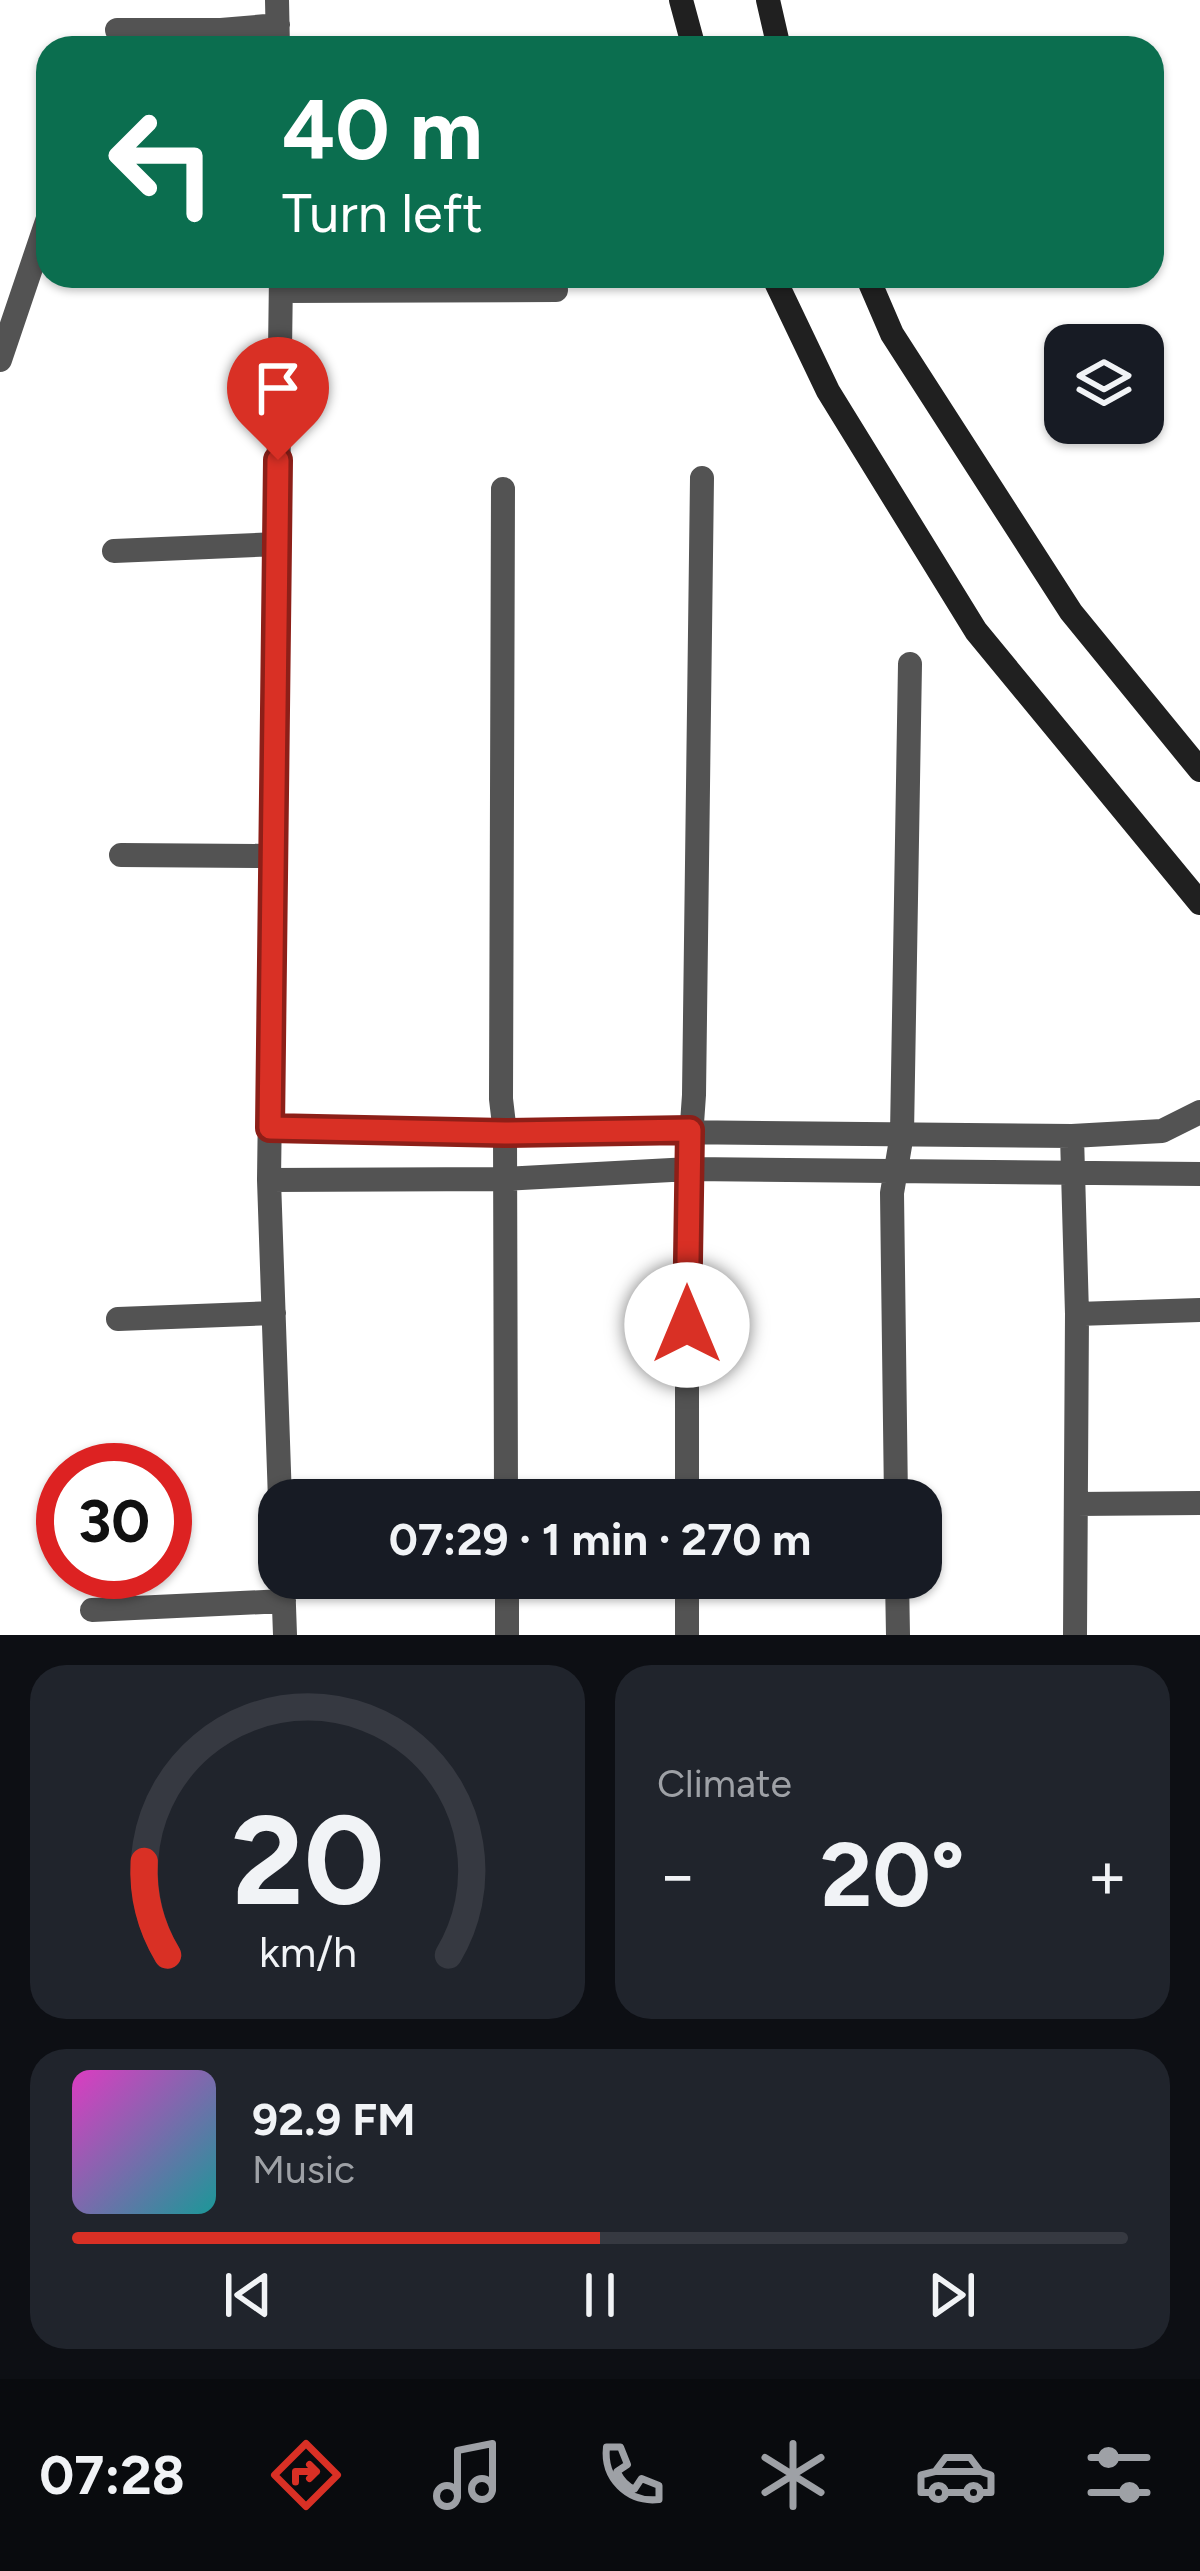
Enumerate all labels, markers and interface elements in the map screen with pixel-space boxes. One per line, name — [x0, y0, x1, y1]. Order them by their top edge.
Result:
text: 40 m — [282, 79, 483, 180]
icon: left — [84, 84, 240, 240]
text: Turn left — [282, 181, 483, 246]
map controls — [1044, 324, 1164, 444]
button: layers — [1044, 324, 1164, 444]
pin — [227, 337, 329, 460]
icon: arrive — [245, 355, 311, 421]
position arrow — [624, 1262, 750, 1388]
speed limit sign: 30 — [36, 1443, 192, 1599]
text: 07:29 · 1 min · 270 m — [389, 1512, 811, 1566]
text: Climate — [657, 1760, 792, 1807]
text: 20 — [231, 1785, 384, 1935]
text: 20° — [820, 1820, 965, 1929]
text: − — [657, 1835, 698, 1915]
text: + — [1087, 1835, 1128, 1915]
text: km/h — [259, 1926, 356, 1978]
text: 92.9 FM — [252, 2092, 416, 2146]
text: Music — [252, 2146, 355, 2193]
icon: previous — [215, 2262, 281, 2328]
icon: pause — [567, 2262, 633, 2328]
icon: next — [919, 2262, 985, 2328]
icon: directions — [264, 2433, 348, 2517]
icon: music — [426, 2433, 510, 2517]
icon: phone — [589, 2433, 673, 2517]
icon: climate — [751, 2433, 835, 2517]
icon: car — [914, 2433, 998, 2517]
icon: filters — [1077, 2433, 1161, 2517]
text: 07:28 — [39, 2443, 185, 2508]

